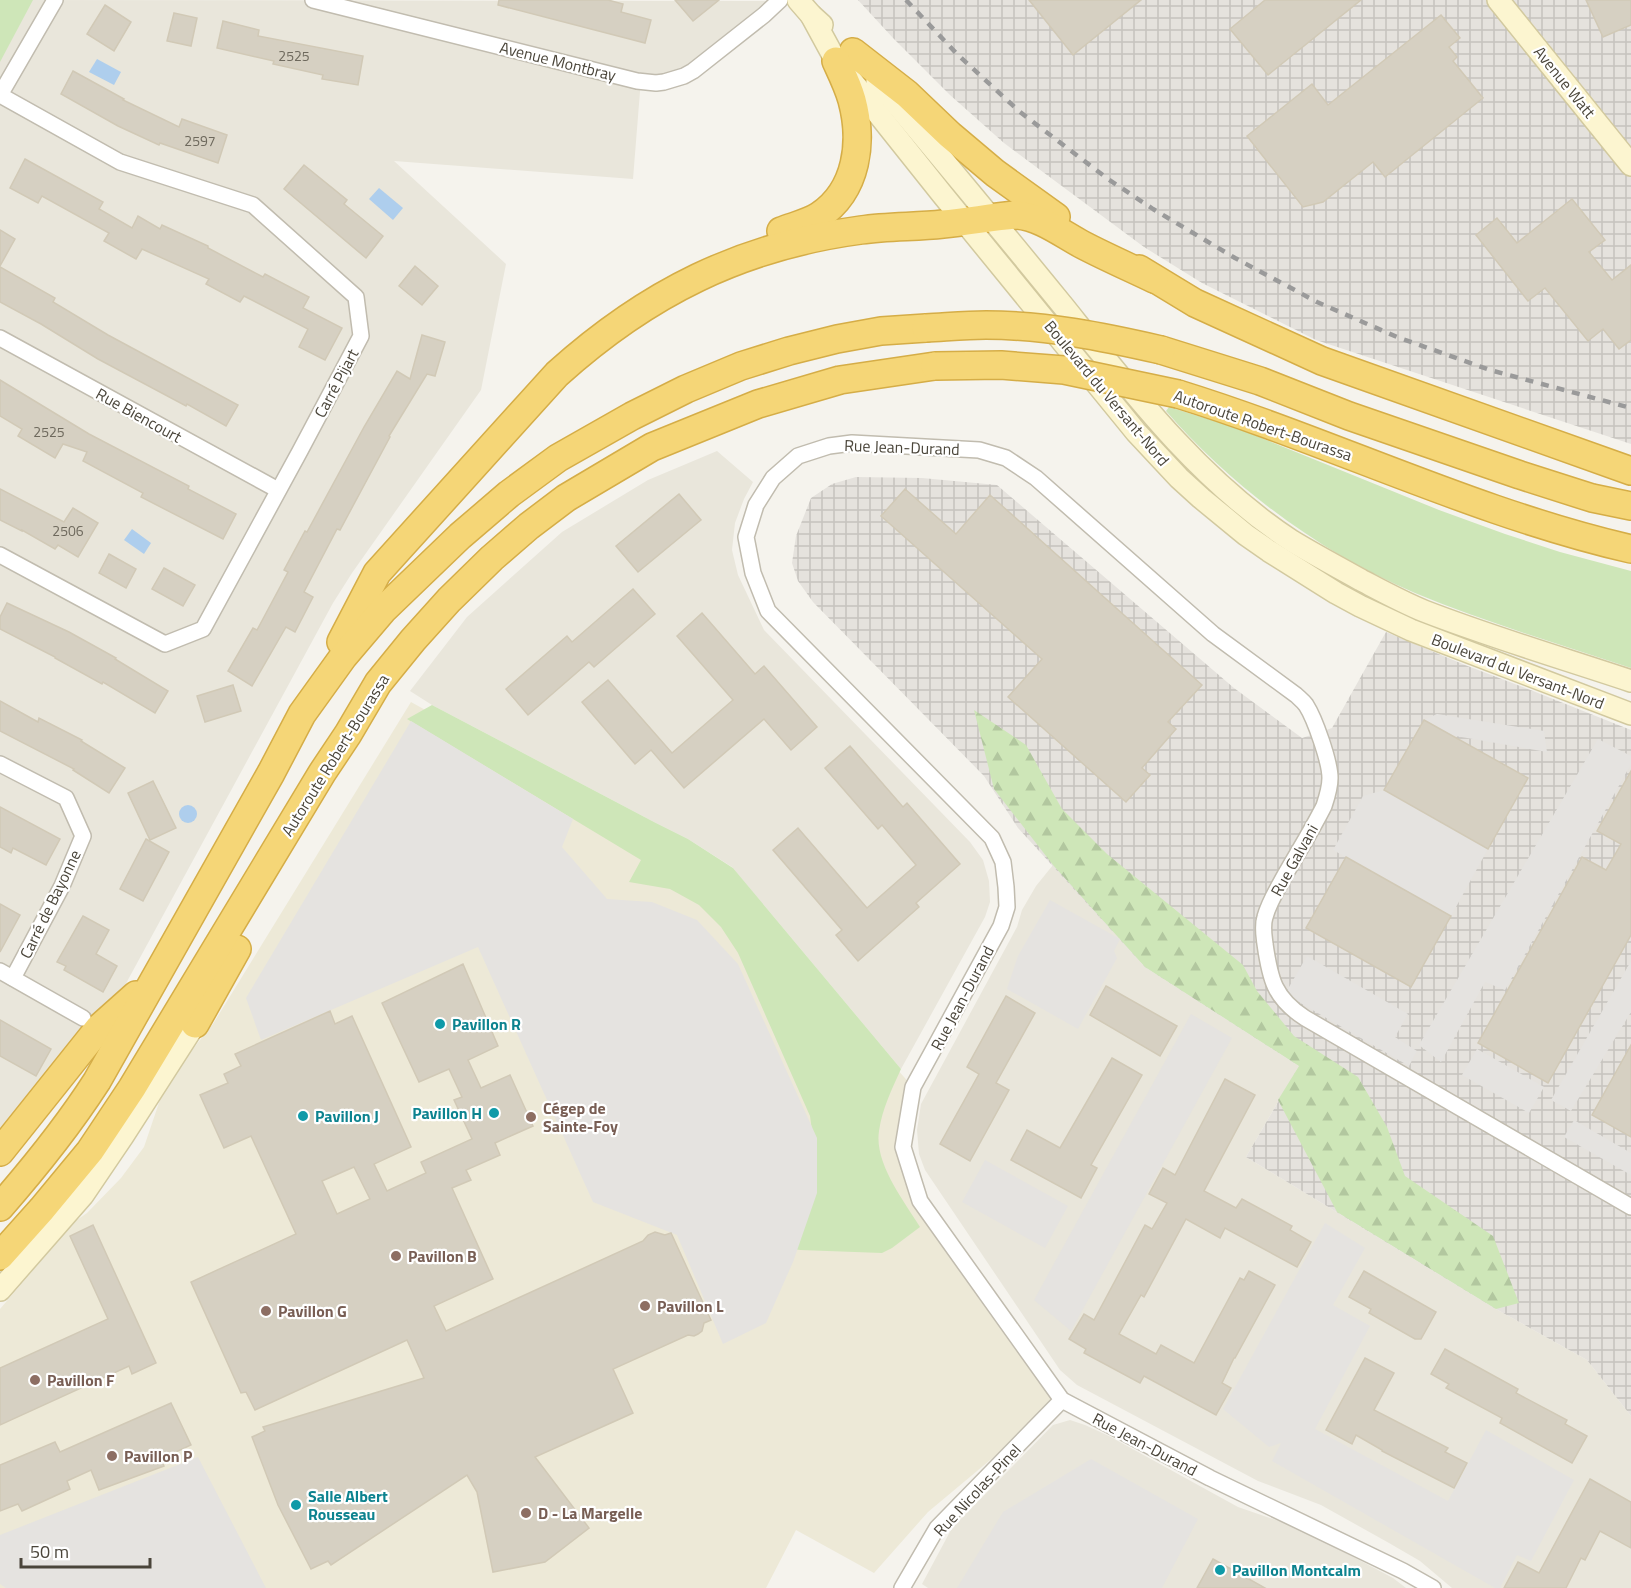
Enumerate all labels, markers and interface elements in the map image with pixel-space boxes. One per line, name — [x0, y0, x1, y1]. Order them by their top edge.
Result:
street label: Avenue Montbray — [497, 35, 619, 87]
street label: Avenue Watt — [1528, 41, 1602, 124]
house number: 2525 — [278, 45, 310, 66]
house number: 2597 — [184, 130, 216, 151]
street label: Boulevard du Versant-Nord — [1039, 315, 1175, 471]
street label: Carré Pijart — [308, 344, 364, 422]
street label: Rue Biencourt — [92, 381, 187, 449]
street label: Autoroute Robert-Bourassa — [1171, 383, 1355, 467]
house number: 2525 — [33, 421, 65, 442]
street label: Rue Jean-Durand — [844, 433, 960, 461]
house number: 2506 — [52, 520, 84, 541]
street label: Boulevard du Versant-Nord — [1428, 627, 1608, 715]
street label: Autoroute Robert-Bourassa — [275, 669, 395, 841]
street label: Rue Galvani — [1264, 820, 1324, 900]
street label: Carré de Bayonne — [13, 846, 87, 962]
street label: Rue Jean-Durand — [924, 941, 1000, 1055]
place label: Pavillon R — [452, 1012, 521, 1036]
marker: Pavillon R — [433, 1017, 447, 1031]
place label: Cégep de Sainte-Foy — [543, 1096, 618, 1138]
place label: Pavillon H — [412, 1101, 482, 1125]
place label: Pavillon J — [315, 1104, 379, 1128]
marker: Pavillon H — [487, 1106, 501, 1120]
marker: Pavillon J — [296, 1109, 310, 1123]
marker: Cégep de Sainte-Foy — [524, 1110, 538, 1124]
place label: Pavillon B — [408, 1244, 477, 1268]
marker: Pavillon B — [389, 1249, 403, 1263]
place label: Pavillon L — [657, 1294, 724, 1318]
place label: Pavillon G — [278, 1299, 347, 1323]
marker: Pavillon L — [638, 1299, 652, 1313]
marker: Pavillon G — [259, 1304, 273, 1318]
place label: Pavillon F — [47, 1368, 115, 1392]
marker: Pavillon F — [28, 1373, 42, 1387]
street label: Rue Jean-Durand — [1088, 1406, 1202, 1482]
street label: Rue Nicolas-Pinel — [928, 1438, 1026, 1542]
place label: Pavillon P — [124, 1444, 193, 1468]
marker: Pavillon P — [105, 1449, 119, 1463]
place label: Salle Albert Rousseau — [308, 1484, 388, 1526]
marker: Salle Albert Rousseau — [289, 1498, 303, 1512]
place label: D - La Margelle — [538, 1501, 642, 1525]
marker: D - La Margelle — [519, 1506, 533, 1520]
scale bar — [21, 1531, 150, 1569]
text: 50 m — [30, 1538, 69, 1565]
place label: Pavillon Montcalm — [1232, 1558, 1361, 1582]
marker: Pavillon Montcalm — [1213, 1563, 1227, 1577]

